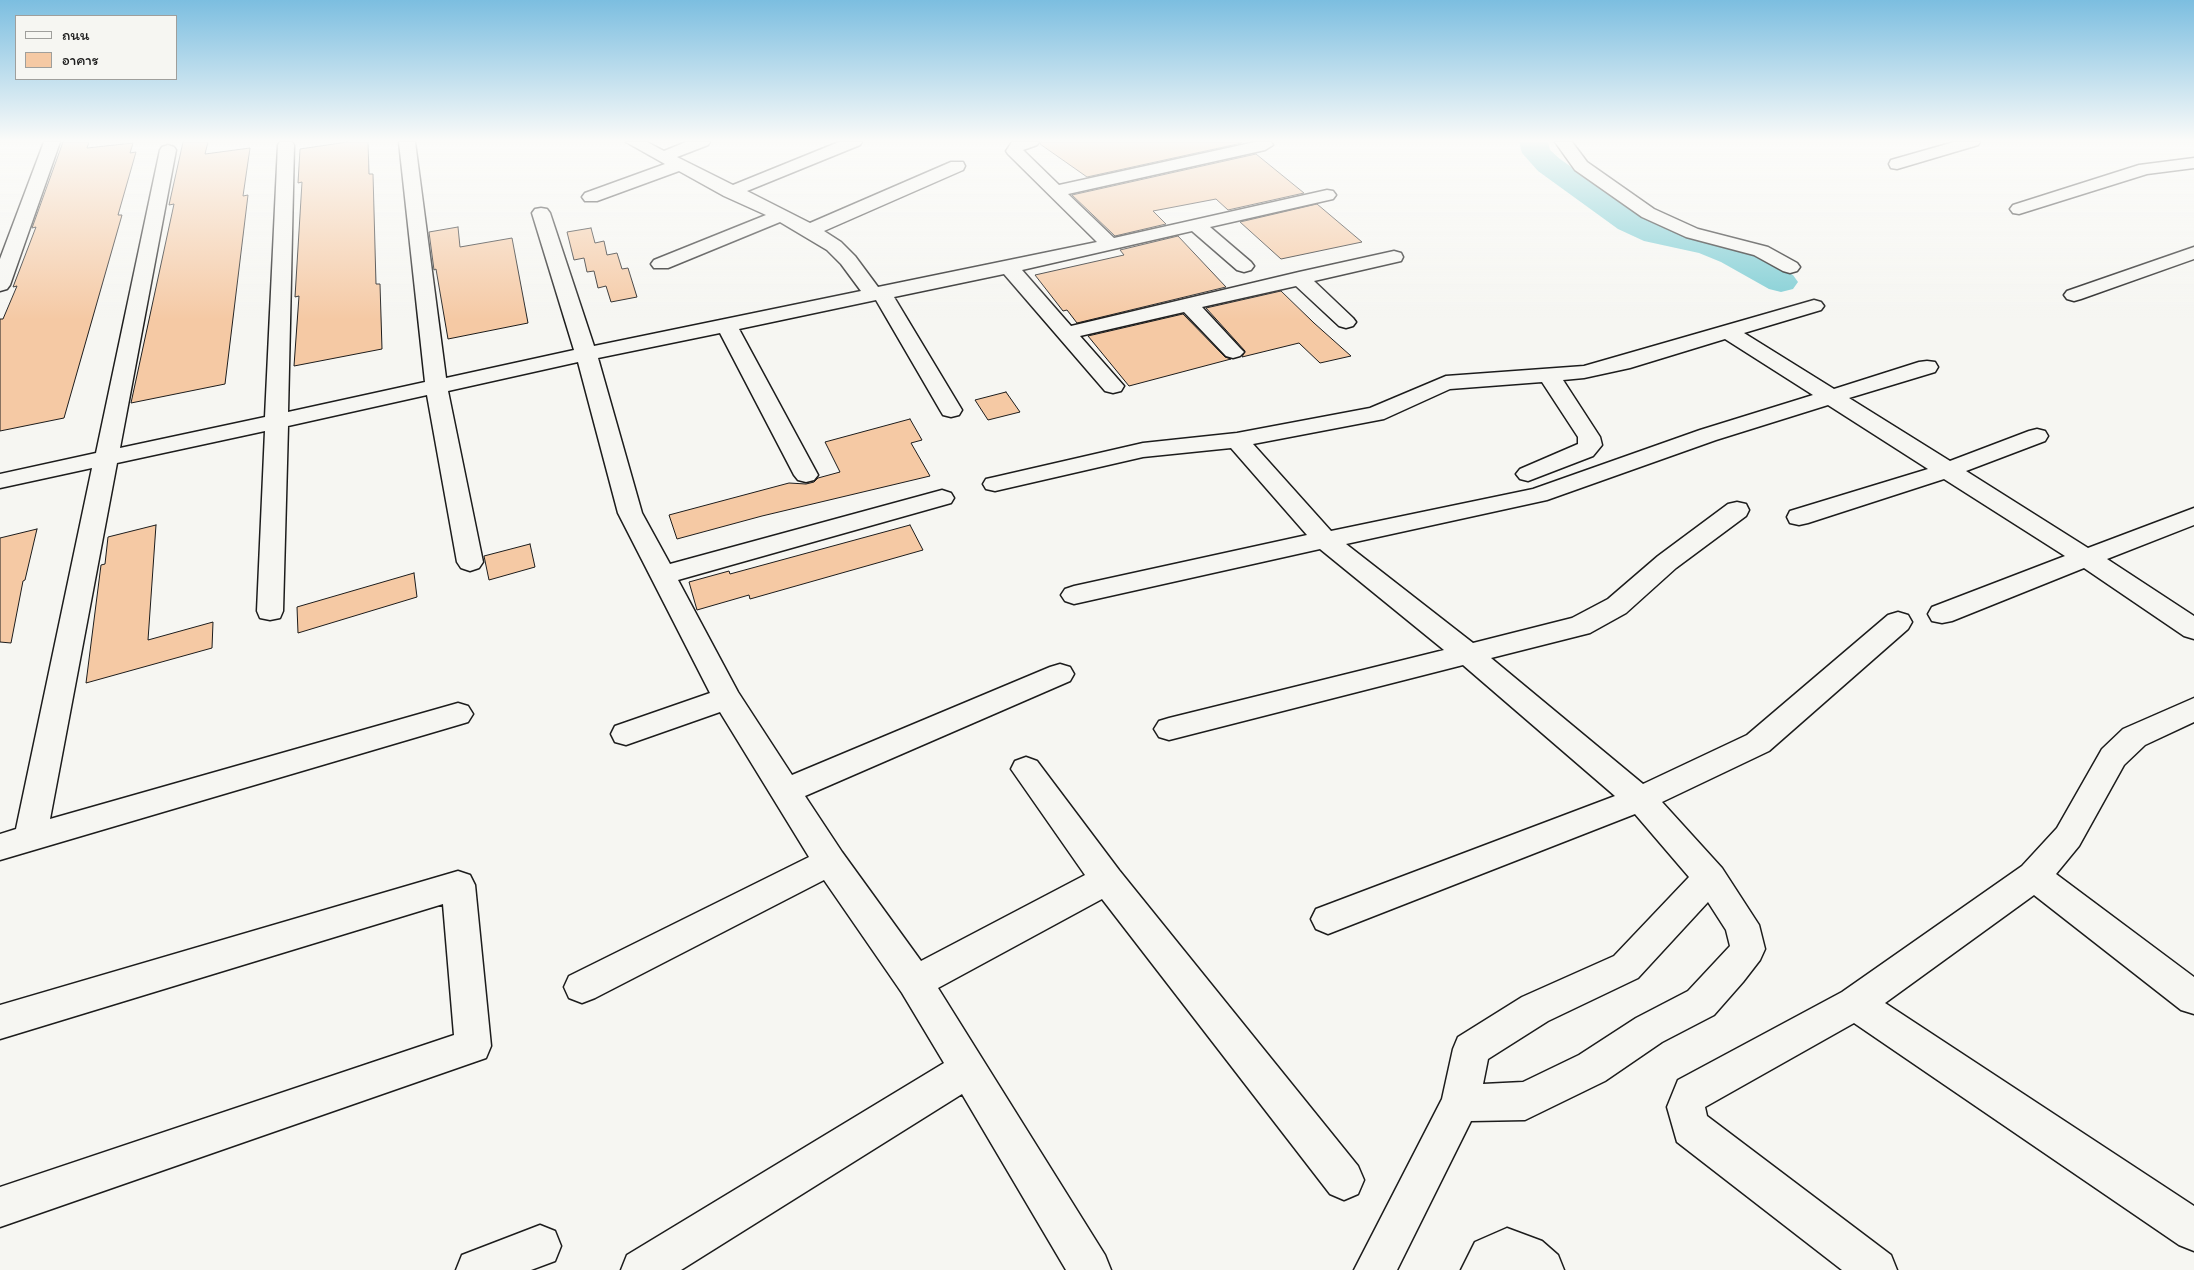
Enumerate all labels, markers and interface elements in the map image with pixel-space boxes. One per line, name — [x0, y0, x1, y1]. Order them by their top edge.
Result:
legend — [15, 15, 178, 80]
text: ถนน — [62, 26, 90, 44]
text: อาคาร — [62, 51, 99, 69]

